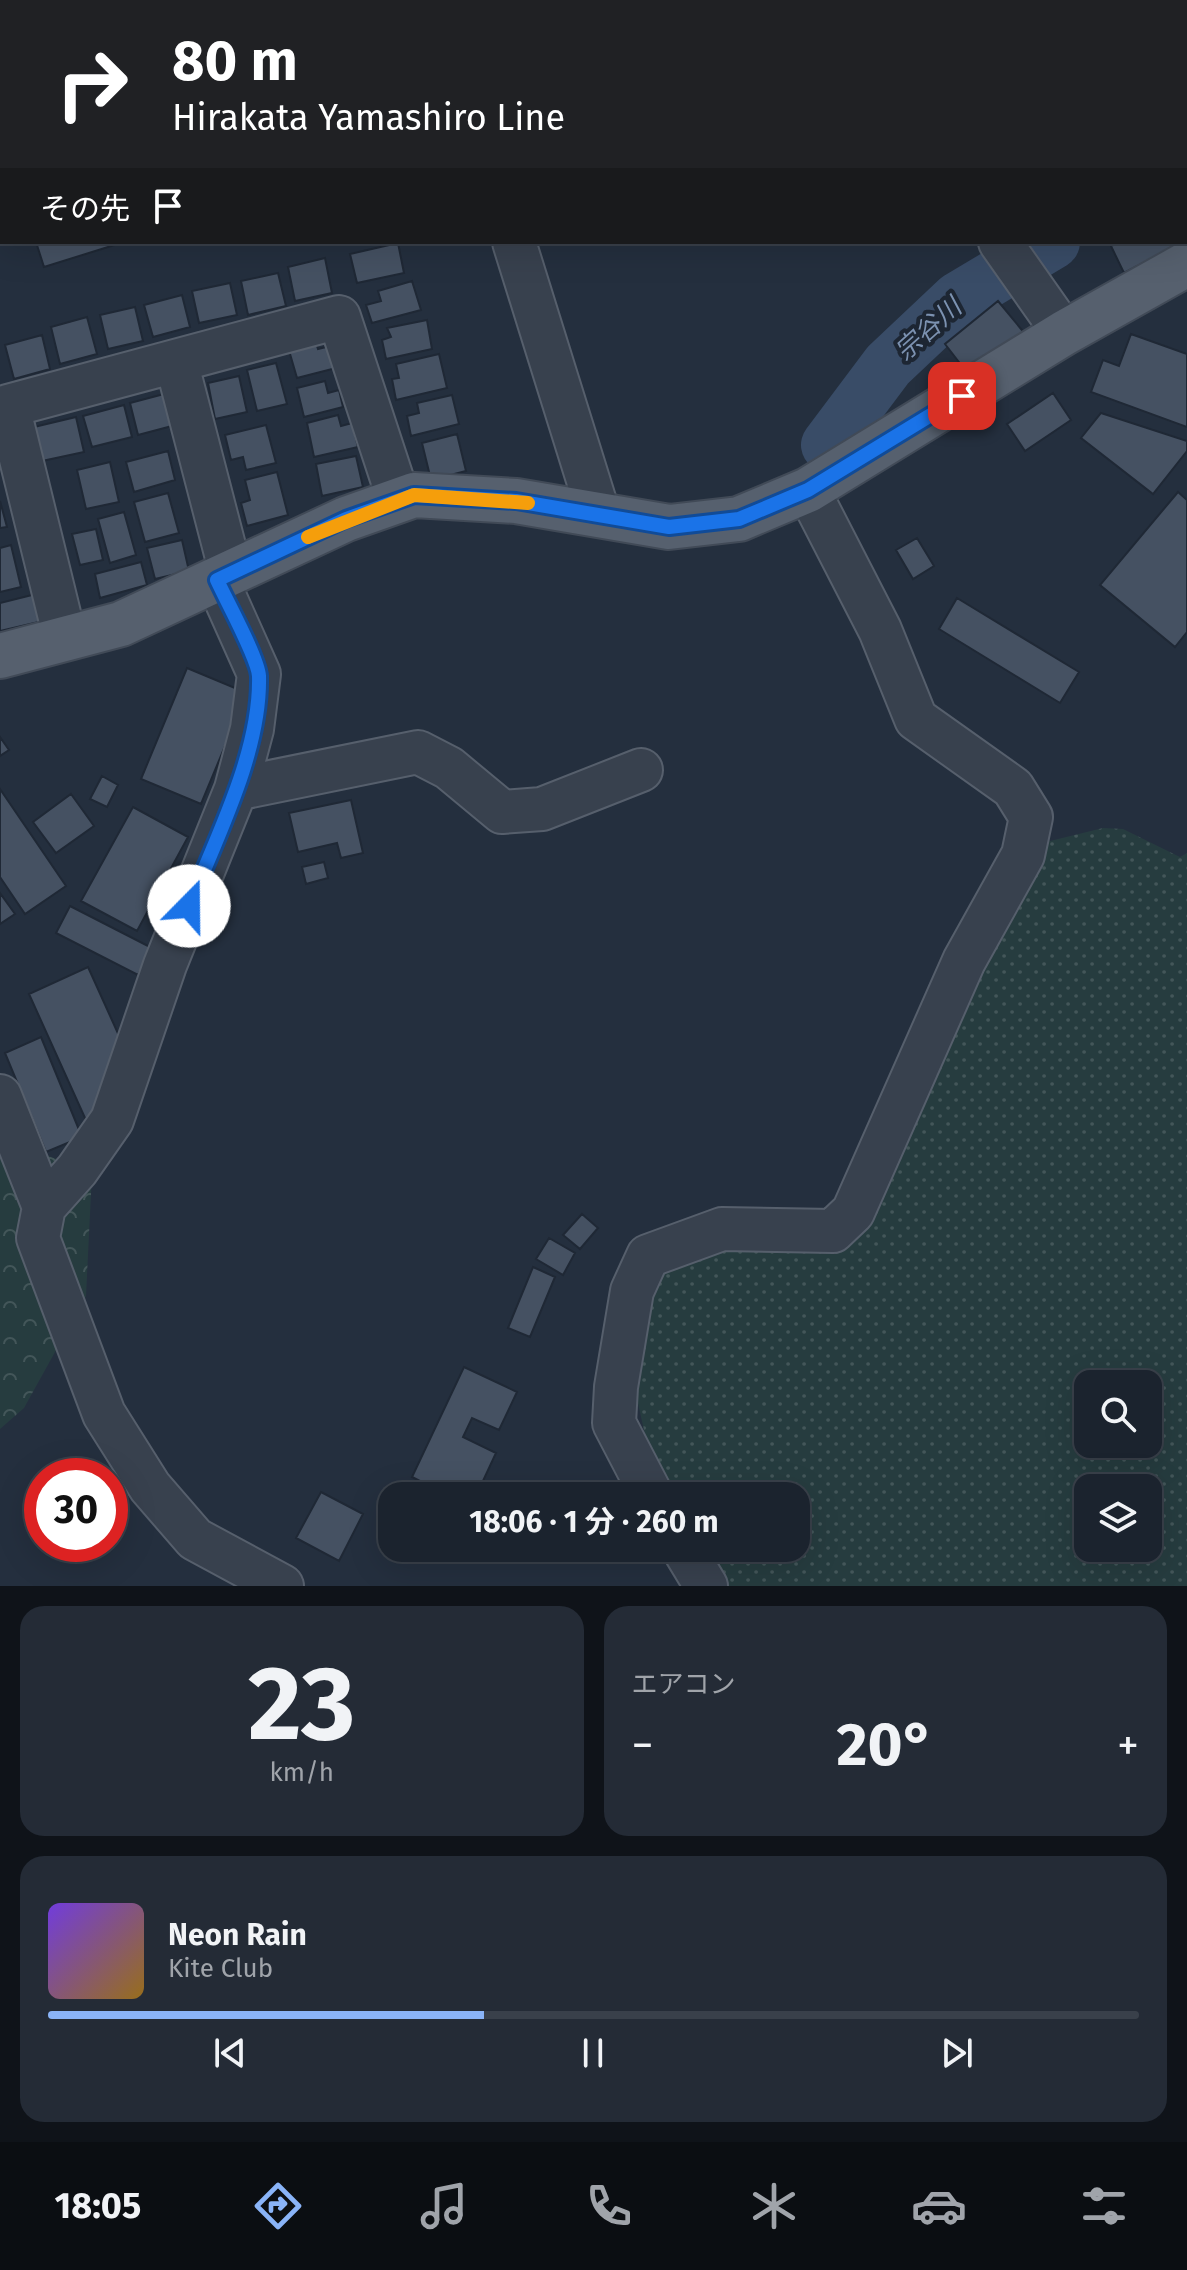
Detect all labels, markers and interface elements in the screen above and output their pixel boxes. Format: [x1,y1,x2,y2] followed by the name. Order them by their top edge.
[172,28,298,95] text: 80 m
[40,32,144,136] icon: right
[172,96,565,140] text: Hirakata Yamashiro Line
[146,184,190,228] icon: arrive
[40,191,130,227] text: その先
[889,290,970,367] water label: 宗谷川
[928,362,996,430] pin
[940,374,984,418] icon: arrive
[147,864,231,948] position arrow
[1074,1370,1162,1562] map controls
[1074,1370,1162,1458] button: search
[24,1458,128,1562] speed limit sign: 30
[1074,1474,1162,1562] button: layers
[469,1504,719,1540] text: 18:06 · 1 分 · 260 m
[248,1642,355,1767] text: 23
[632,1669,736,1700] text: エアコン
[837,1709,934,1781] text: 20°
[632,1719,654,1772] text: −
[1117,1719,1139,1772] text: +
[270,1757,334,1788] text: km/h
[168,1917,307,1953] text: Neon Rain
[168,1953,273,1984] text: Kite Club
[208,2031,252,2075] icon: previous
[571,2031,615,2075] icon: pause
[935,2031,979,2075] icon: next
[250,2178,306,2234] icon: directions
[416,2178,472,2234] icon: music
[581,2178,637,2234] icon: phone
[746,2178,802,2234] icon: climate
[911,2178,967,2234] icon: car
[1076,2178,1132,2234] icon: filters
[55,2184,141,2228] text: 18:05

